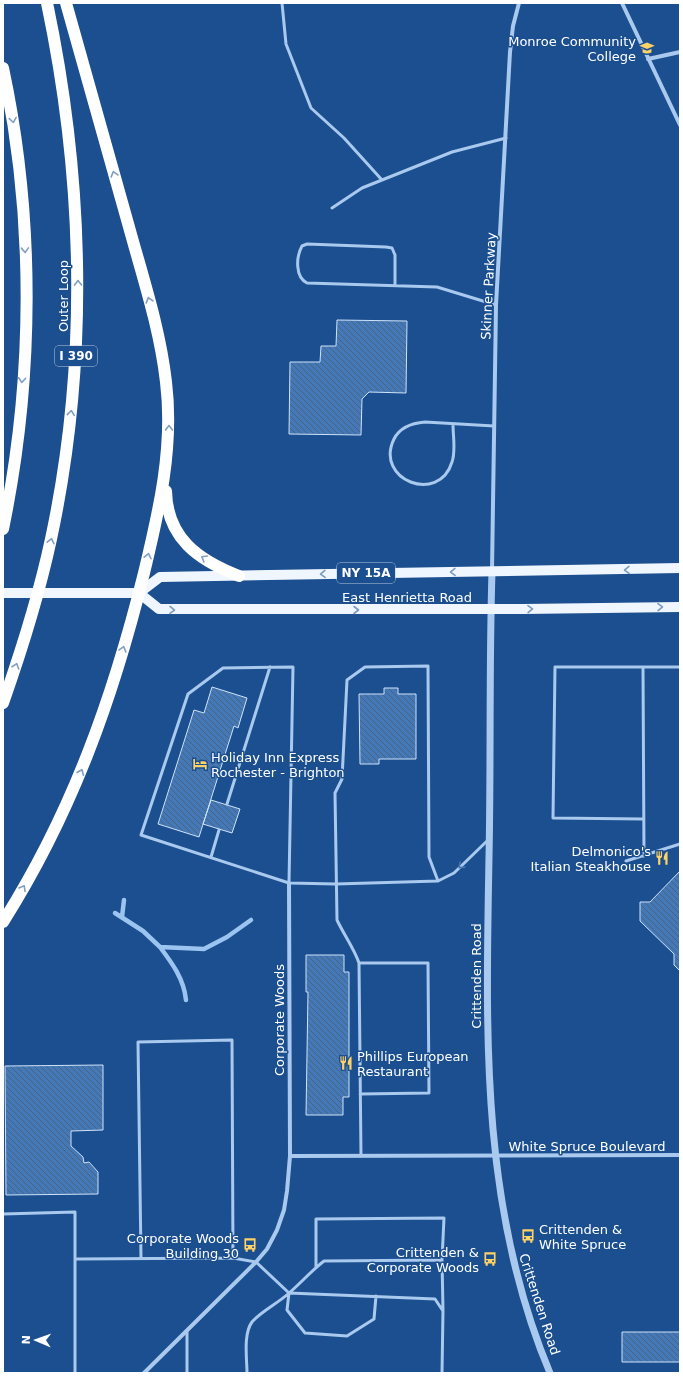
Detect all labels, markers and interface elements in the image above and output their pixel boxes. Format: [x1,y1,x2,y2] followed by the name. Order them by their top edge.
[508,34,636,64] place label: Monroe Community College
[639,40,655,56] school or university icon: Monroe Community College
[8,117,16,124] one-way arrow
[110,171,119,178] one-way arrow
[478,232,499,340] street label: Skinner Parkway
[21,247,29,253] one-way arrow
[56,260,71,332] street label: Outer Loop
[74,280,82,286] one-way arrow
[145,296,154,303] one-way arrow
[55,346,97,366] road number: I 390
[18,377,27,383] one-way arrow
[66,410,75,416] one-way arrow
[164,425,173,431] one-way arrow
[46,538,54,544] one-way arrow
[143,552,152,559] one-way arrow
[201,556,208,563] one-way arrow
[337,563,395,583] road number: NY 15A
[624,565,630,574] one-way arrow
[450,568,456,576] one-way arrow
[320,570,326,578] one-way arrow
[342,590,472,605] street label: East Henrietta Road
[657,603,663,611] one-way arrow
[169,605,175,614] one-way arrow
[527,605,533,613] one-way arrow
[353,606,359,614] one-way arrow
[119,646,127,653] one-way arrow
[11,663,19,670] one-way arrow
[211,750,345,780] place label: Holiday Inn Express Rochester - Brighton
[192,756,208,772] hotel icon: Holiday Inn Express Rochester - Brighton
[76,769,84,777] one-way arrow
[530,844,651,874] place label: Delmonico's Italian Steakhouse
[654,850,670,866] restaurant icon: Delmonico's Italian Steakhouse
[458,861,466,869] one-way arrow
[18,885,25,892] one-way arrow
[469,923,484,1029] street label: Crittenden Road
[272,964,287,1076] street label: Corporate Woods
[357,1049,469,1079] place label: Phillips European Restaurant
[338,1055,354,1071] restaurant icon: Phillips European Restaurant
[508,1139,666,1154] street label: White Spruce Boulevard
[539,1222,626,1252] place label: Crittenden & White Spruce
[520,1228,536,1244] bus stop icon: Crittenden & White Spruce
[127,1231,239,1261] place label: Corporate Woods Building 30
[242,1237,258,1253] bus stop icon: Corporate Woods Building 30
[367,1245,479,1275] place label: Crittenden & Corporate Woods
[482,1251,498,1267] bus stop icon: Crittenden & Corporate Woods
[516,1252,563,1357] street label: Crittenden Road
[16,1320,56,1360] north arrow
[20,1335,33,1345] text: N

